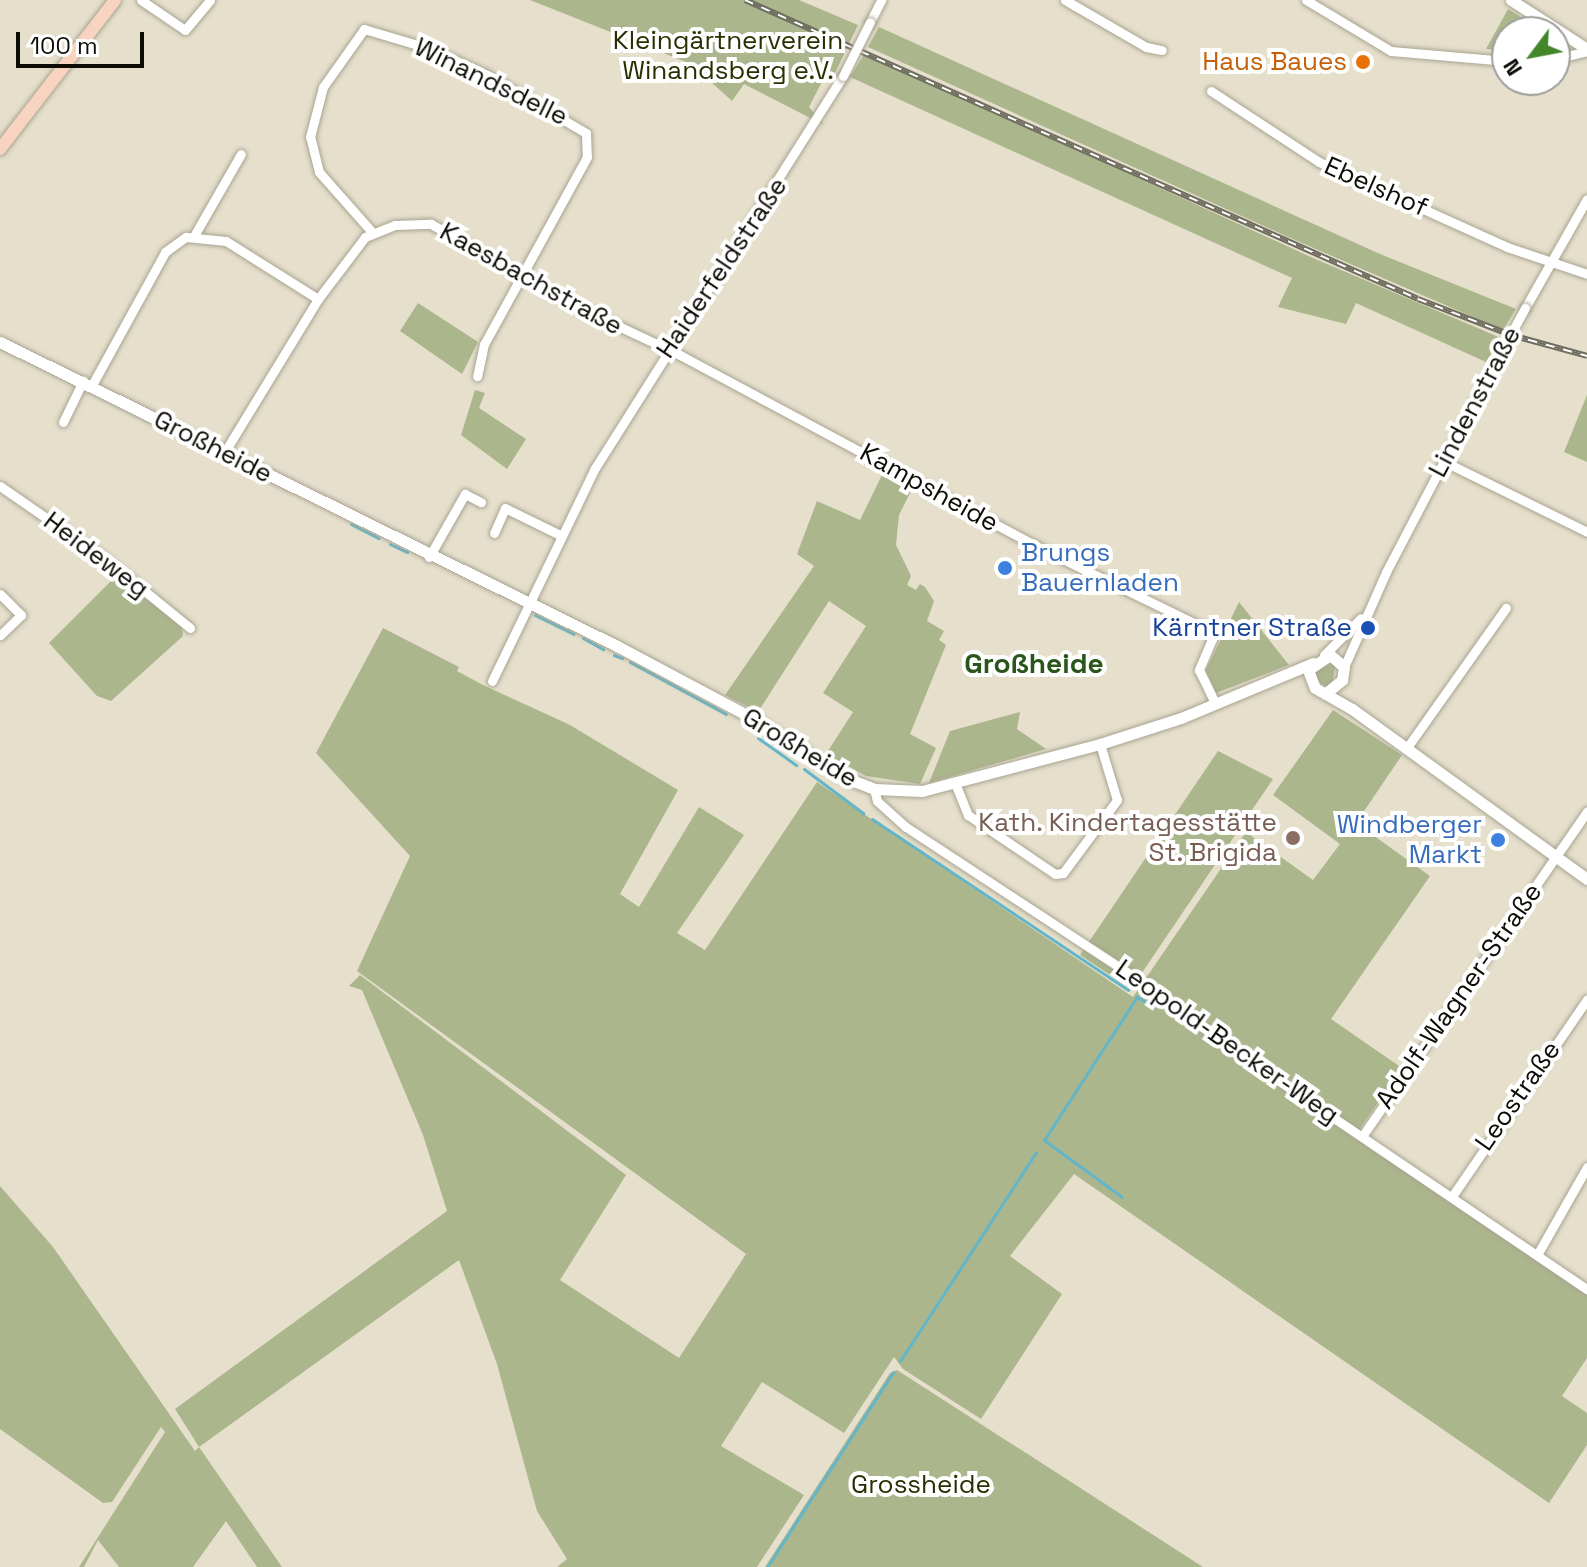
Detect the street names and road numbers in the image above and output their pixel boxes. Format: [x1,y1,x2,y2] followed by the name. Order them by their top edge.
[409,31,573,133] street label: Winandsdelle
[1319,150,1433,224] street label: Ebelshof
[650,172,794,364] street label: Haiderfeldstraße
[434,216,628,342] street label: Kaesbachstraße
[1422,321,1528,483] street label: Lindenstraße
[149,404,277,490] street label: Großheide
[854,437,1004,539] street label: Kampsheide
[37,505,155,605] street label: Heideweg
[737,701,863,795] street label: Großheide
[1369,877,1549,1115] street label: Adolf-Wagner-Straße
[1109,953,1345,1131] street label: Leopold-Becker-Weg
[1469,1035,1567,1157] street label: Leostraße

